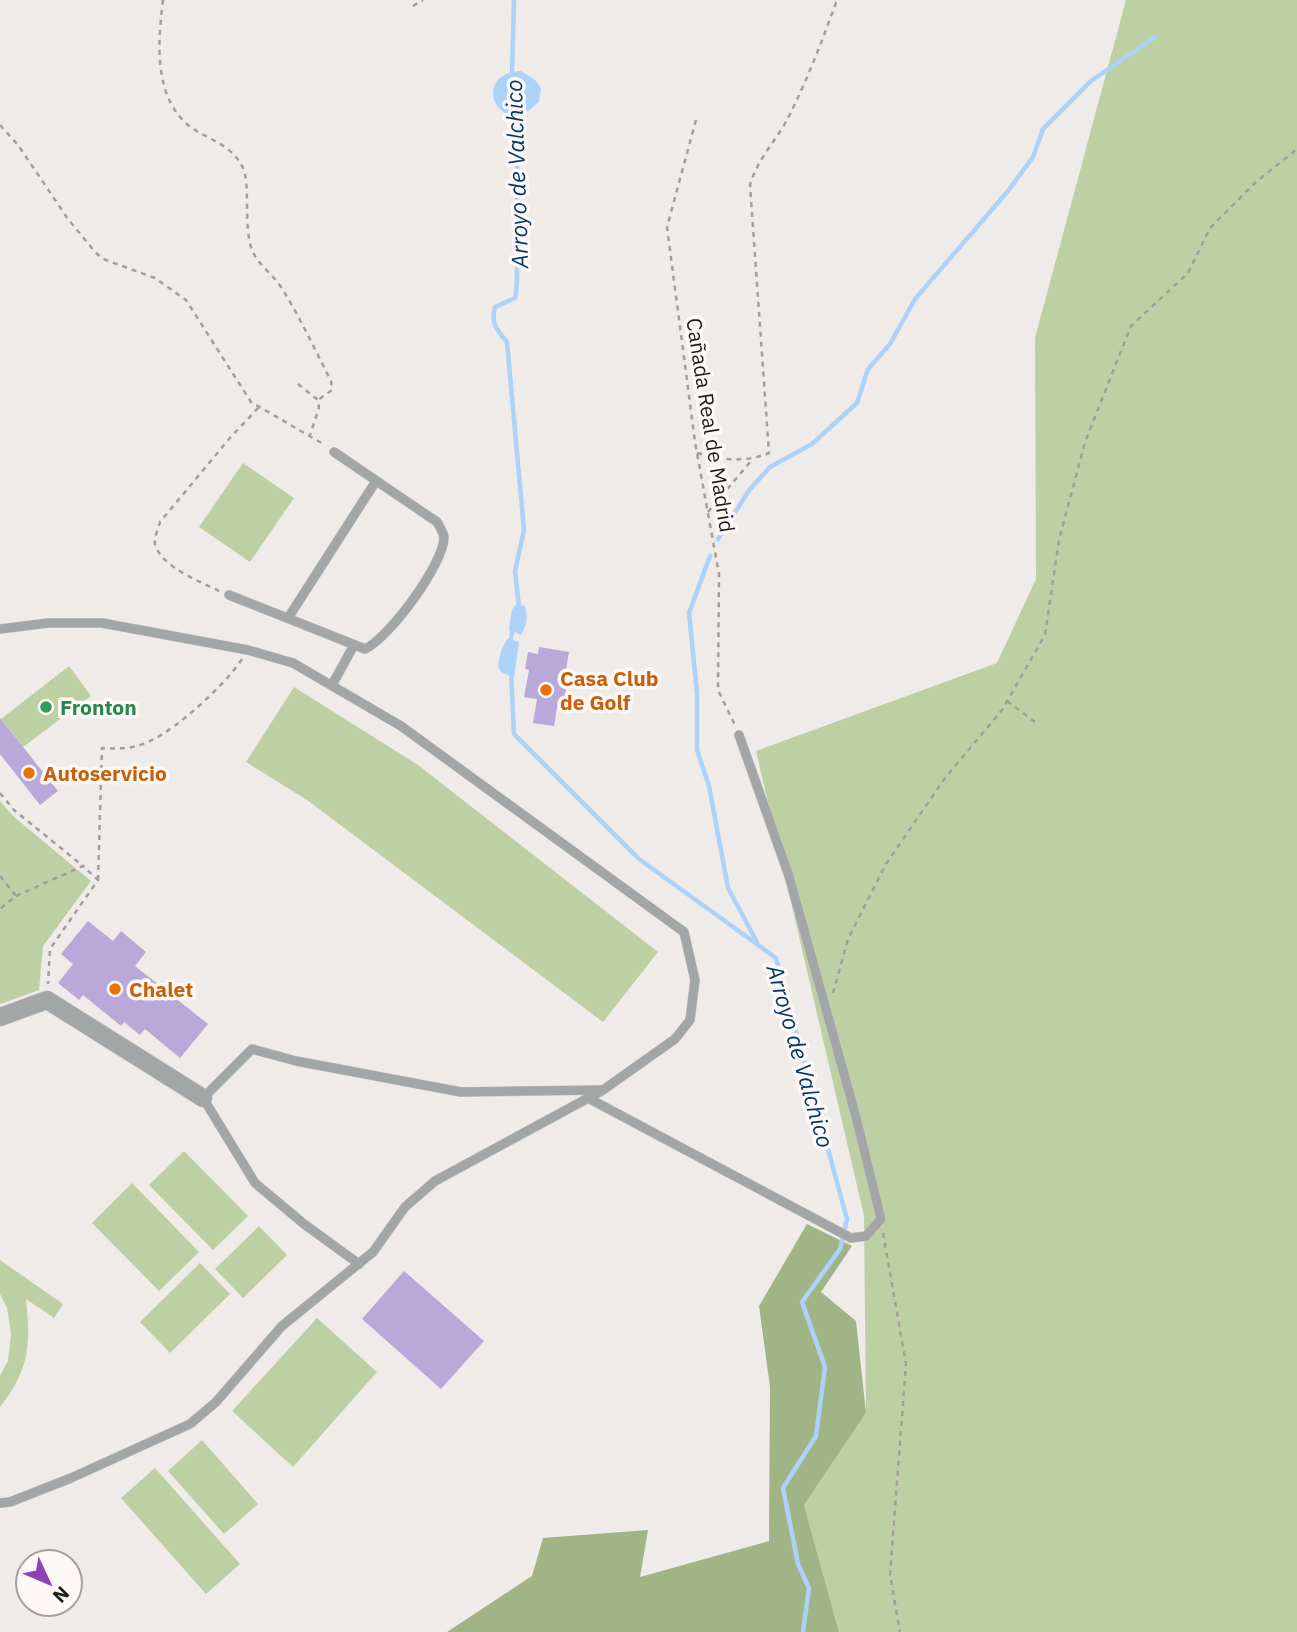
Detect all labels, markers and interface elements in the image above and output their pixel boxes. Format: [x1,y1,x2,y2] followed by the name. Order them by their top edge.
[498,79,534,270] water label: Arroyo de Valchico
[680,316,742,534] street label: Cañada Real de Madrid
[560,664,658,716] place label: Casa Club de Golf
[538,682,554,698] marker: Casa Club de Golf
[60,693,137,721] place label: Fronton
[38,699,54,715] marker: Fronton
[43,759,167,787] place label: Autoservicio
[21,765,37,781] marker: Autoservicio
[760,960,841,1151] water label: Arroyo de Valchico
[129,975,193,1003] place label: Chalet
[107,981,123,997] marker: Chalet
[14,1548,84,1618] north arrow
[48,1582,75,1608] text: N

